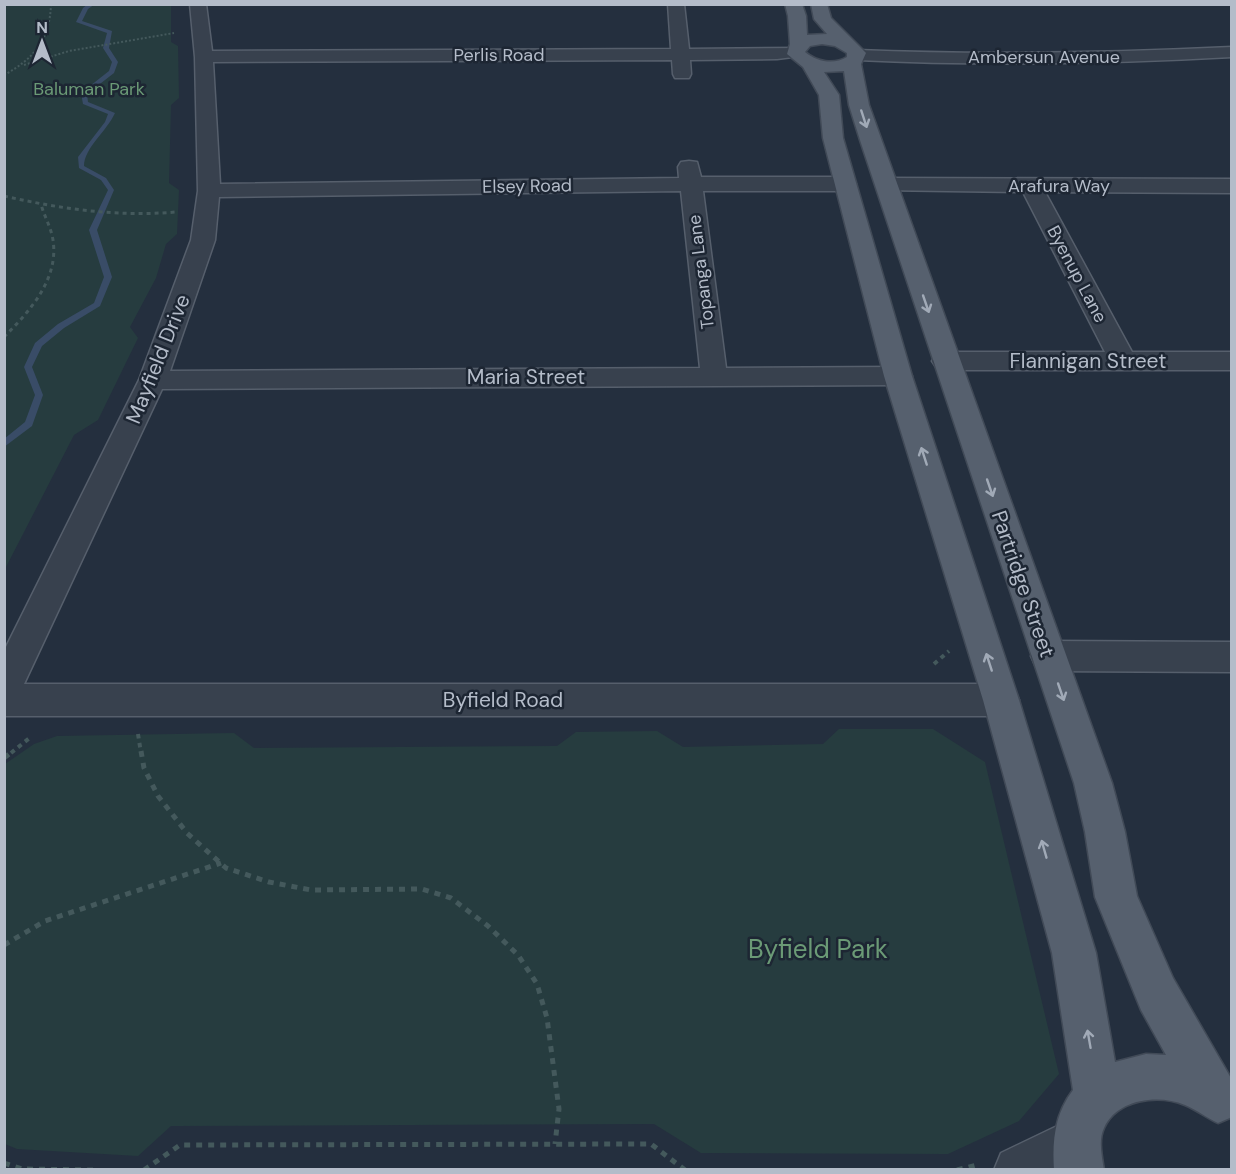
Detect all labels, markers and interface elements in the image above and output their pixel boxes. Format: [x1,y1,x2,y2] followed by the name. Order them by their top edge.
[12,12,72,72] north arrow
[36,17,48,38] text: N
[454,43,544,67] street label: Perlis Road
[968,45,1120,69] street label: Ambersun Avenue
[33,77,145,101] park label: Baluman Park
[859,109,870,128] one-way arrow
[482,173,572,199] street label: Elsey Road
[1008,174,1110,198] street label: Arafura Way
[682,213,720,331] street label: Topanga Lane
[1041,221,1113,327] street label: Byenup Lane
[119,290,197,428] street label: Mayfield Drive
[922,294,933,313] one-way arrow
[1010,347,1166,375] street label: Flannigan Street
[467,363,585,391] street label: Maria Street
[918,447,929,466] one-way arrow
[985,478,996,497] one-way arrow
[985,507,1061,661] street label: Partridge Street
[983,653,994,672] one-way arrow
[1056,682,1067,701] one-way arrow
[443,686,563,714] street label: Byfield Road
[1038,840,1049,859] one-way arrow
[748,932,888,966] park label: Byfield Park
[1083,1029,1094,1049] one-way arrow

